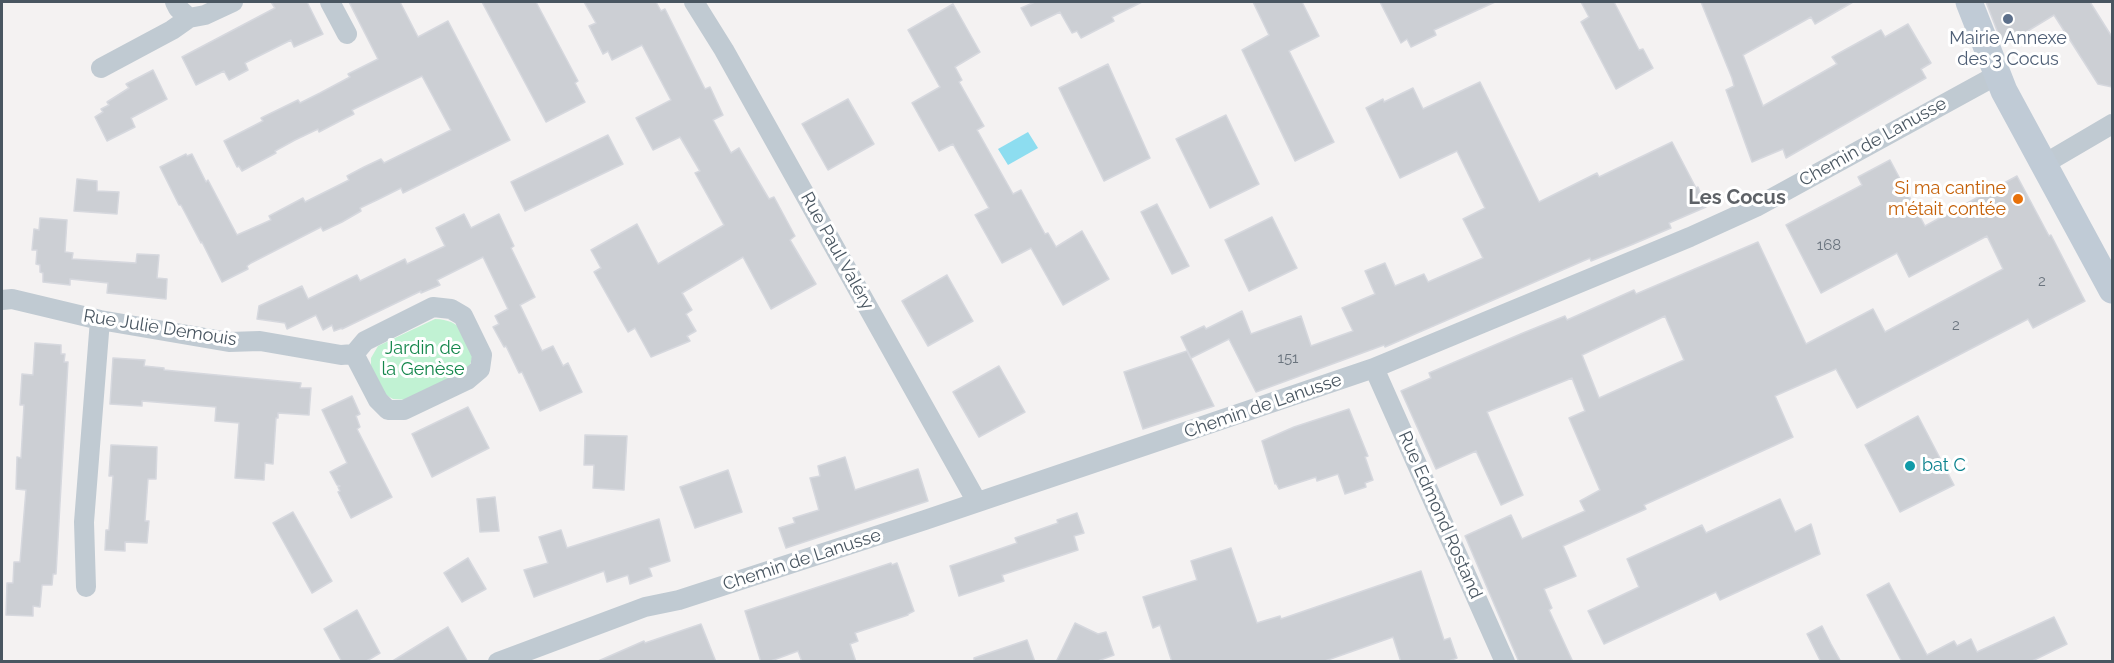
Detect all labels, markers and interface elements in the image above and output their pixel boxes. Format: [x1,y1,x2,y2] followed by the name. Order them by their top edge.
[2001,12,2015,26] marker: Mairie Annexe des 3 Cocus
[1949,28,2067,70] place label: Mairie Annexe des 3 Cocus
[1796,93,1950,191] street label: Chemin de Lanusse
[1888,178,2006,220] place label: Si ma cantine m'était contée
[1688,186,1786,210] district label: Les Cocus
[796,188,878,314] street label: Rue Paul Valéry
[2011,192,2025,206] marker: Si ma cantine m'était contée
[1817,236,1841,254] house number: 168
[2038,272,2046,290] house number: 2
[82,305,238,351] street label: Rue Julie Demouis
[1952,316,1960,334] house number: 2
[381,338,465,380] park label: Jardin de la Genèse
[1277,349,1299,367] house number: 151
[1182,369,1344,443] street label: Chemin de Lanusse
[1393,428,1487,602] street label: Rue Edmond Rostand
[1922,455,1966,477] place label: bat C
[1903,459,1917,473] marker: bat C
[720,524,884,596] street label: Chemin de Lanusse

